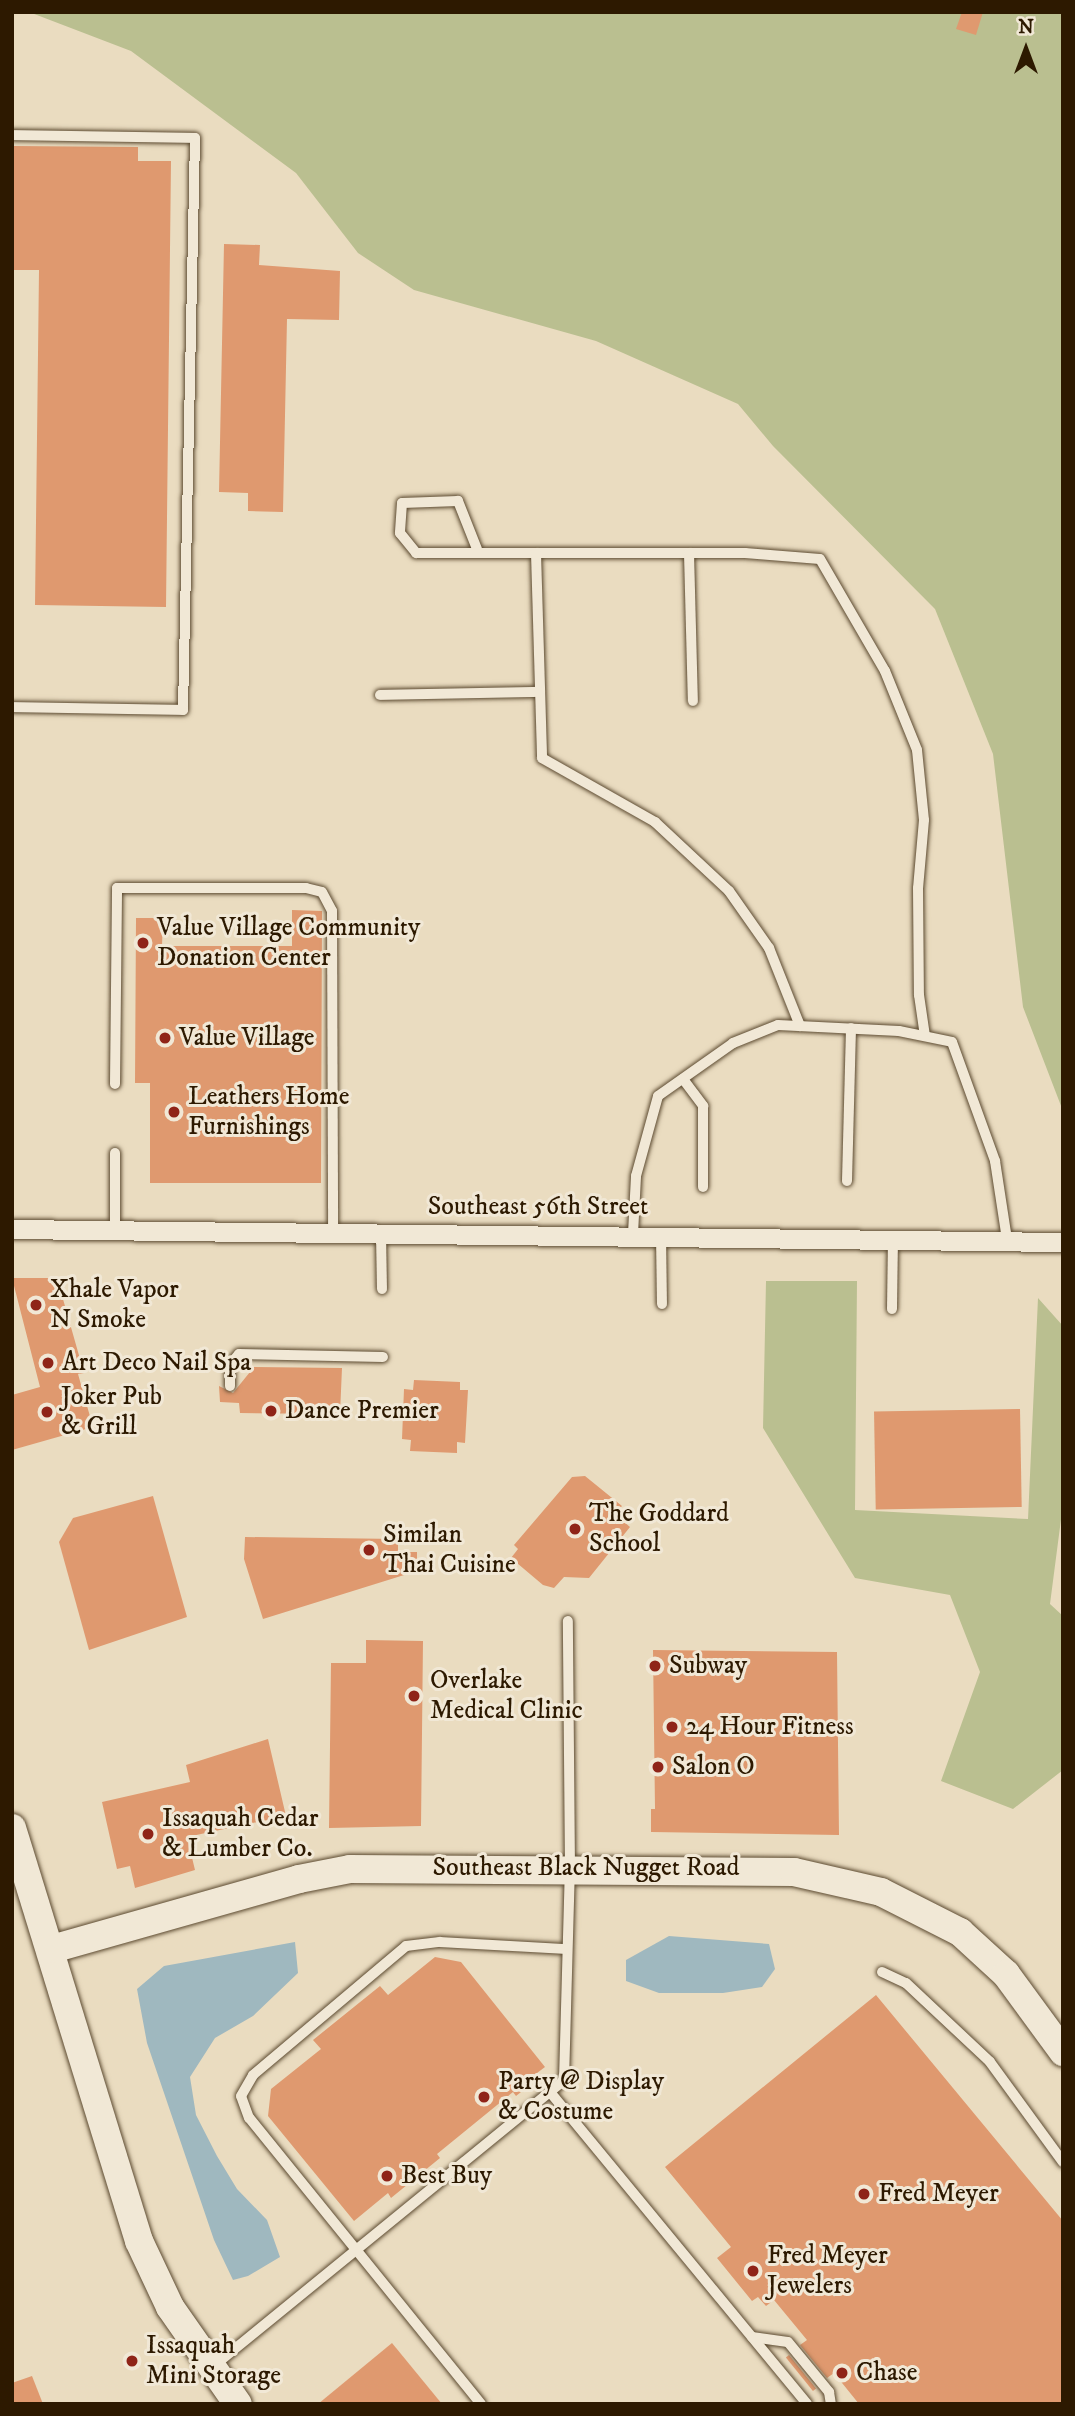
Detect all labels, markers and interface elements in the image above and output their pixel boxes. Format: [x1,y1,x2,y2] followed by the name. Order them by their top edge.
[991,14,1061,84] north arrow
[1018,16,1034,39] text: N
[157,912,420,974] place label: Value Village Community Donation Center
[135,935,151,951] marker: Value Village Community Donation Center
[179,1022,315,1054] place label: Value Village
[157,1030,173,1046] marker: Value Village
[188,1081,349,1142] place label: Leathers Home Furnishings
[166,1104,182,1120] marker: Leathers Home Furnishings
[428,1191,648,1223] street label: Southeast 56th Street
[50,1274,179,1336] place label: Xhale Vapor N Smoke
[28,1297,44,1313] marker: Xhale Vapor N Smoke
[62,1347,251,1379] place label: Art Deco Nail Spa
[40,1355,56,1371] marker: Art Deco Nail Spa
[61,1381,162,1442] place label: Joker Pub & Grill
[285,1395,439,1427] place label: Dance Premier
[263,1403,279,1419] marker: Dance Premier
[39,1404,55,1420] marker: Joker Pub & Grill
[589,1498,729,1560] place label: The Goddard School
[383,1519,516,1580] place label: Similan Thai Cuisine
[567,1521,583,1537] marker: The Goddard School
[361,1542,377,1558] marker: Similan Thai Cuisine
[669,1650,747,1682] place label: Subway
[647,1658,663,1674] marker: Subway
[430,1665,583,1726] place label: Overlake Medical Clinic
[404,1686,424,1706] marker: Overlake Medical Clinic
[686,1711,854,1743] place label: 24 Hour Fitness
[664,1719,680,1735] marker: 24 Hour Fitness
[672,1751,755,1783] place label: Salon O
[650,1759,666,1775] marker: Salon O
[162,1803,319,1864] place label: Issaquah Cedar & Lumber Co.
[140,1826,156,1842] marker: Issaquah Cedar & Lumber Co.
[432,1852,740,1884] street label: Southeast Black Nugget Road
[498,2066,664,2128] place label: Party @ Display & Costume
[476,2089,492,2105] marker: Party @ Display & Costume
[401,2160,492,2192] place label: Best Buy
[379,2168,395,2184] marker: Best Buy
[878,2178,999,2210] place label: Fred Meyer
[856,2186,872,2202] marker: Fred Meyer
[767,2240,888,2302] place label: Fred Meyer Jewelers
[745,2263,761,2279] marker: Fred Meyer Jewelers
[146,2330,281,2392] place label: Issaquah Mini Storage
[124,2353,140,2369] marker: Issaquah Mini Storage
[856,2357,917,2389] place label: Chase
[834,2365,850,2381] marker: Chase

